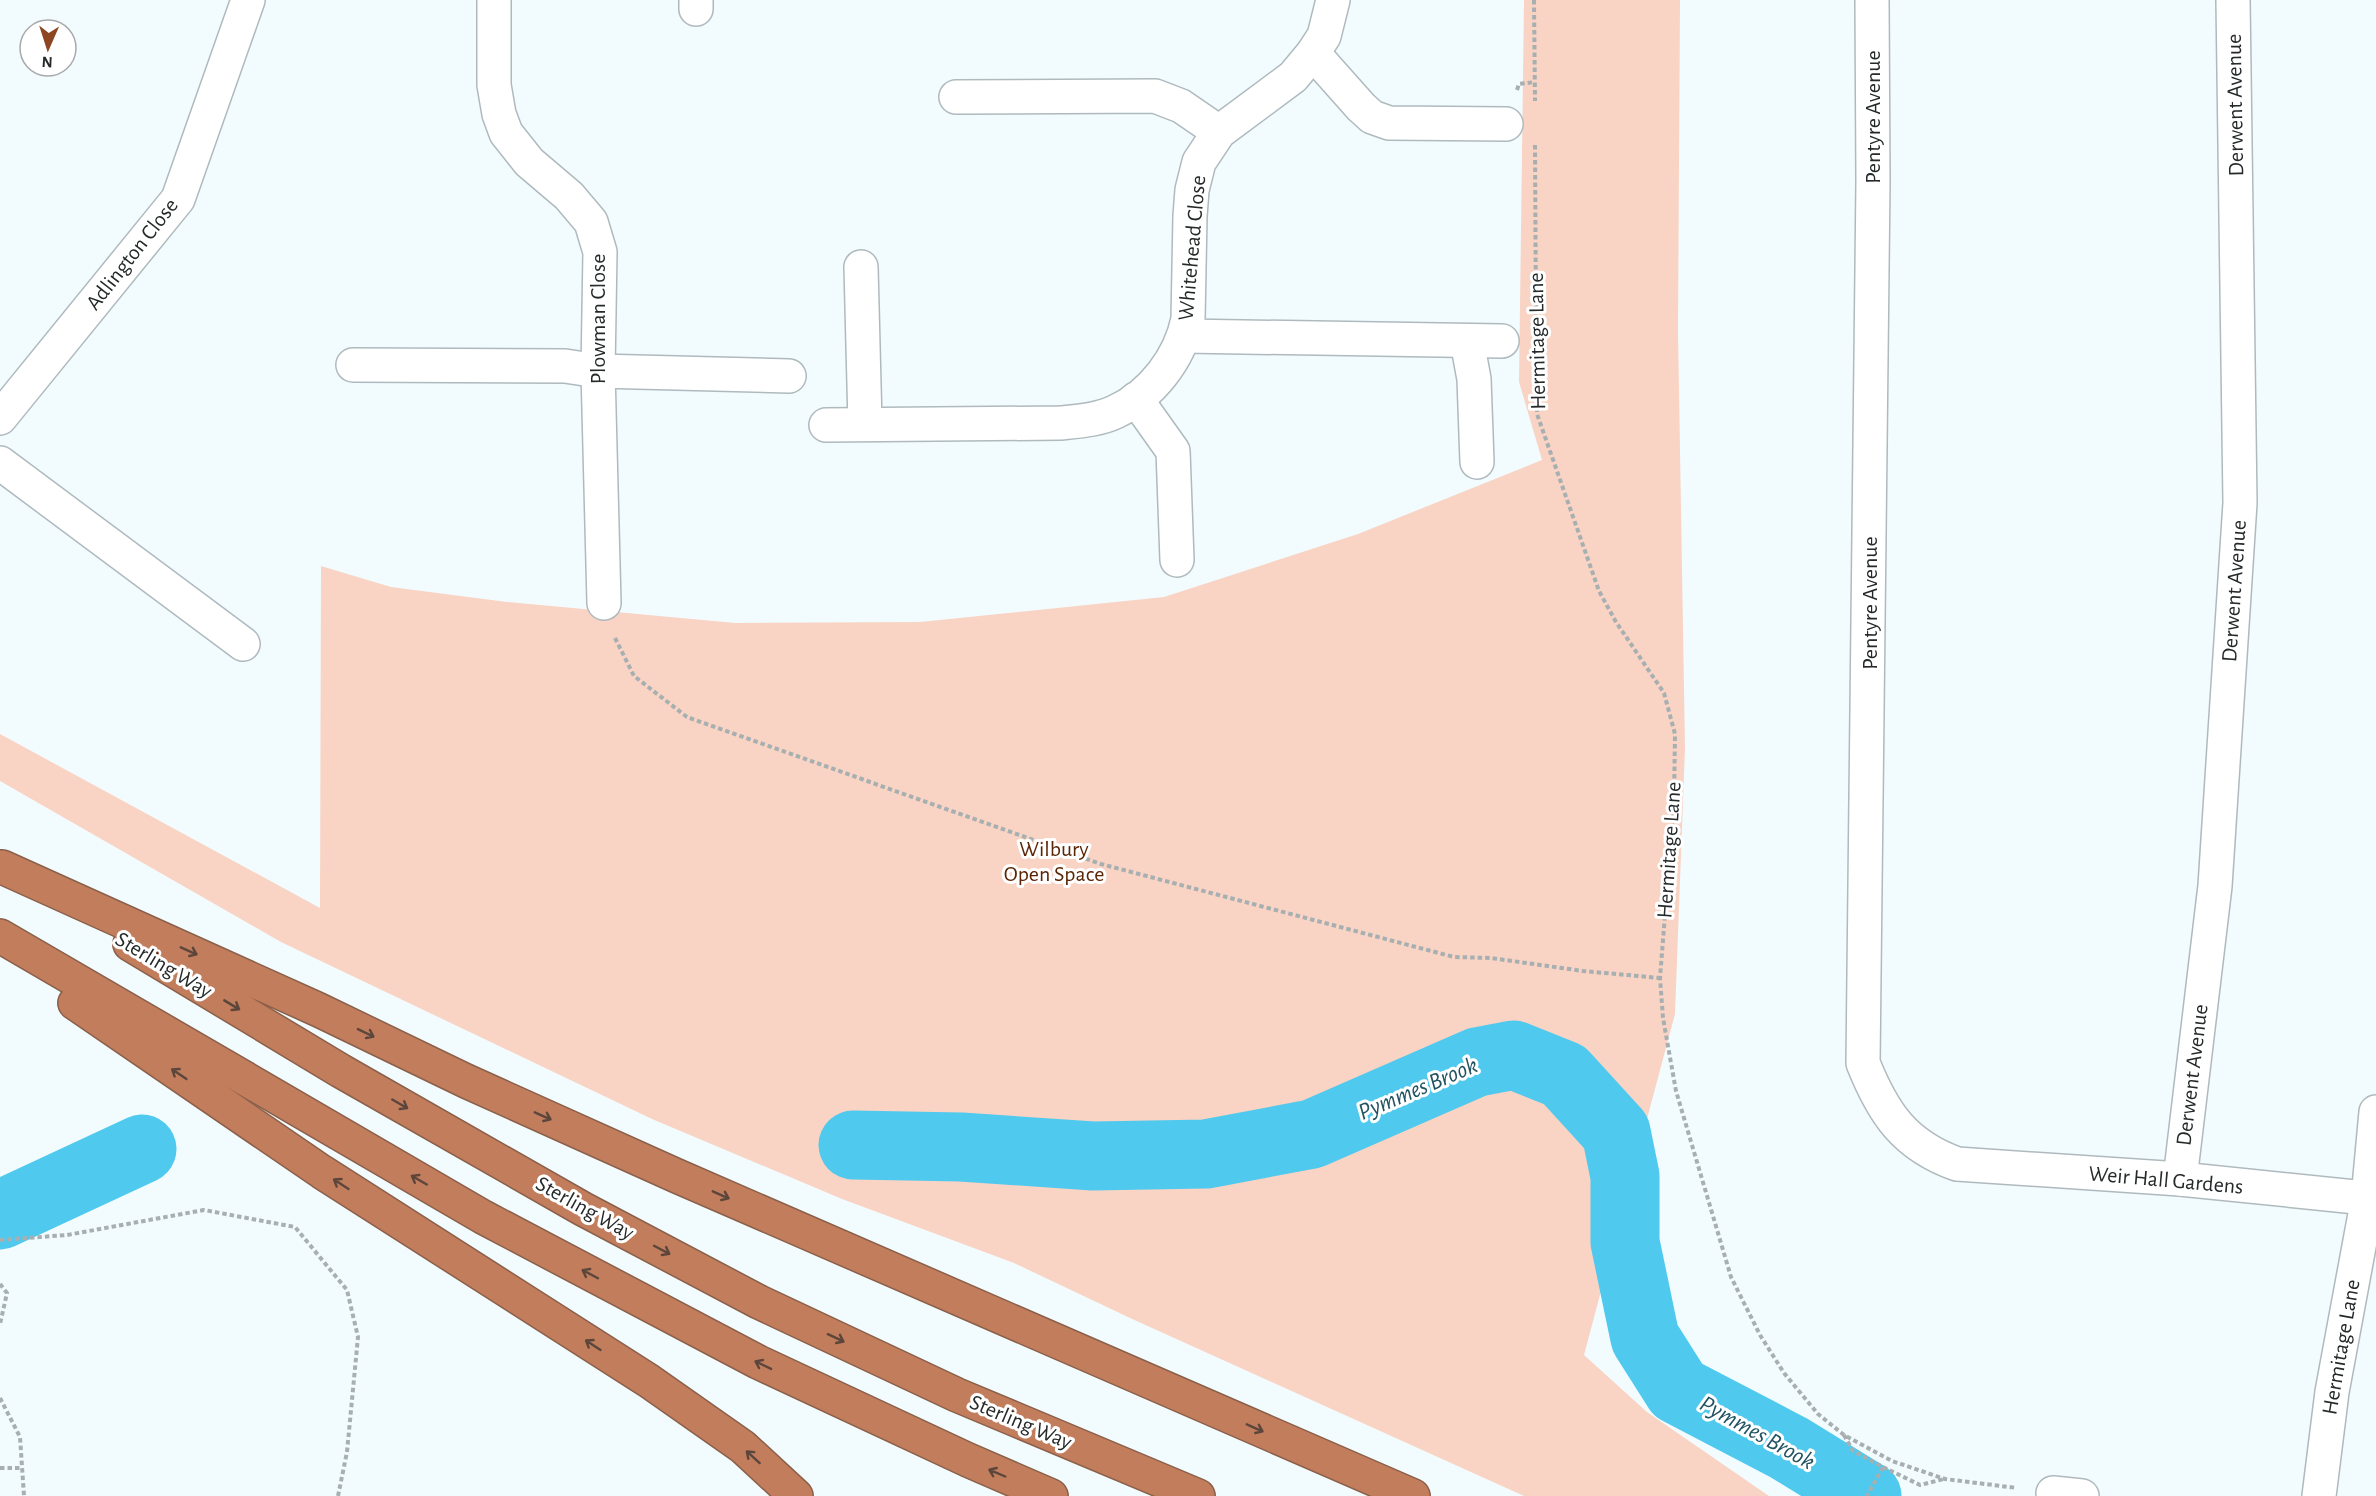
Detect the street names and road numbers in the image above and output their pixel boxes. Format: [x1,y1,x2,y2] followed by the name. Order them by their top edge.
[2223,34,2247,176] street label: Derwent Avenue
[1862,50,1884,184] street label: Pentyre Avenue
[1175,174,1209,322] street label: Whitehead Close
[82,194,182,314] street label: Adlington Close
[587,254,609,384] street label: Plowman Close
[1525,272,1549,410] street label: Hermitage Lane
[2218,519,2250,663] street label: Derwent Avenue
[1859,536,1881,670] street label: Pentyre Avenue
[1653,781,1685,919] street label: Hermitage Lane
[112,928,217,1003] street label: Sterling Way
[2172,1003,2212,1147] street label: Derwent Avenue
[2088,1162,2244,1198] street label: Weir Hall Gardens
[532,1172,638,1244] street label: Sterling Way
[2318,1278,2364,1416] street label: Hermitage Lane
[967,1391,1076,1454] street label: Sterling Way

